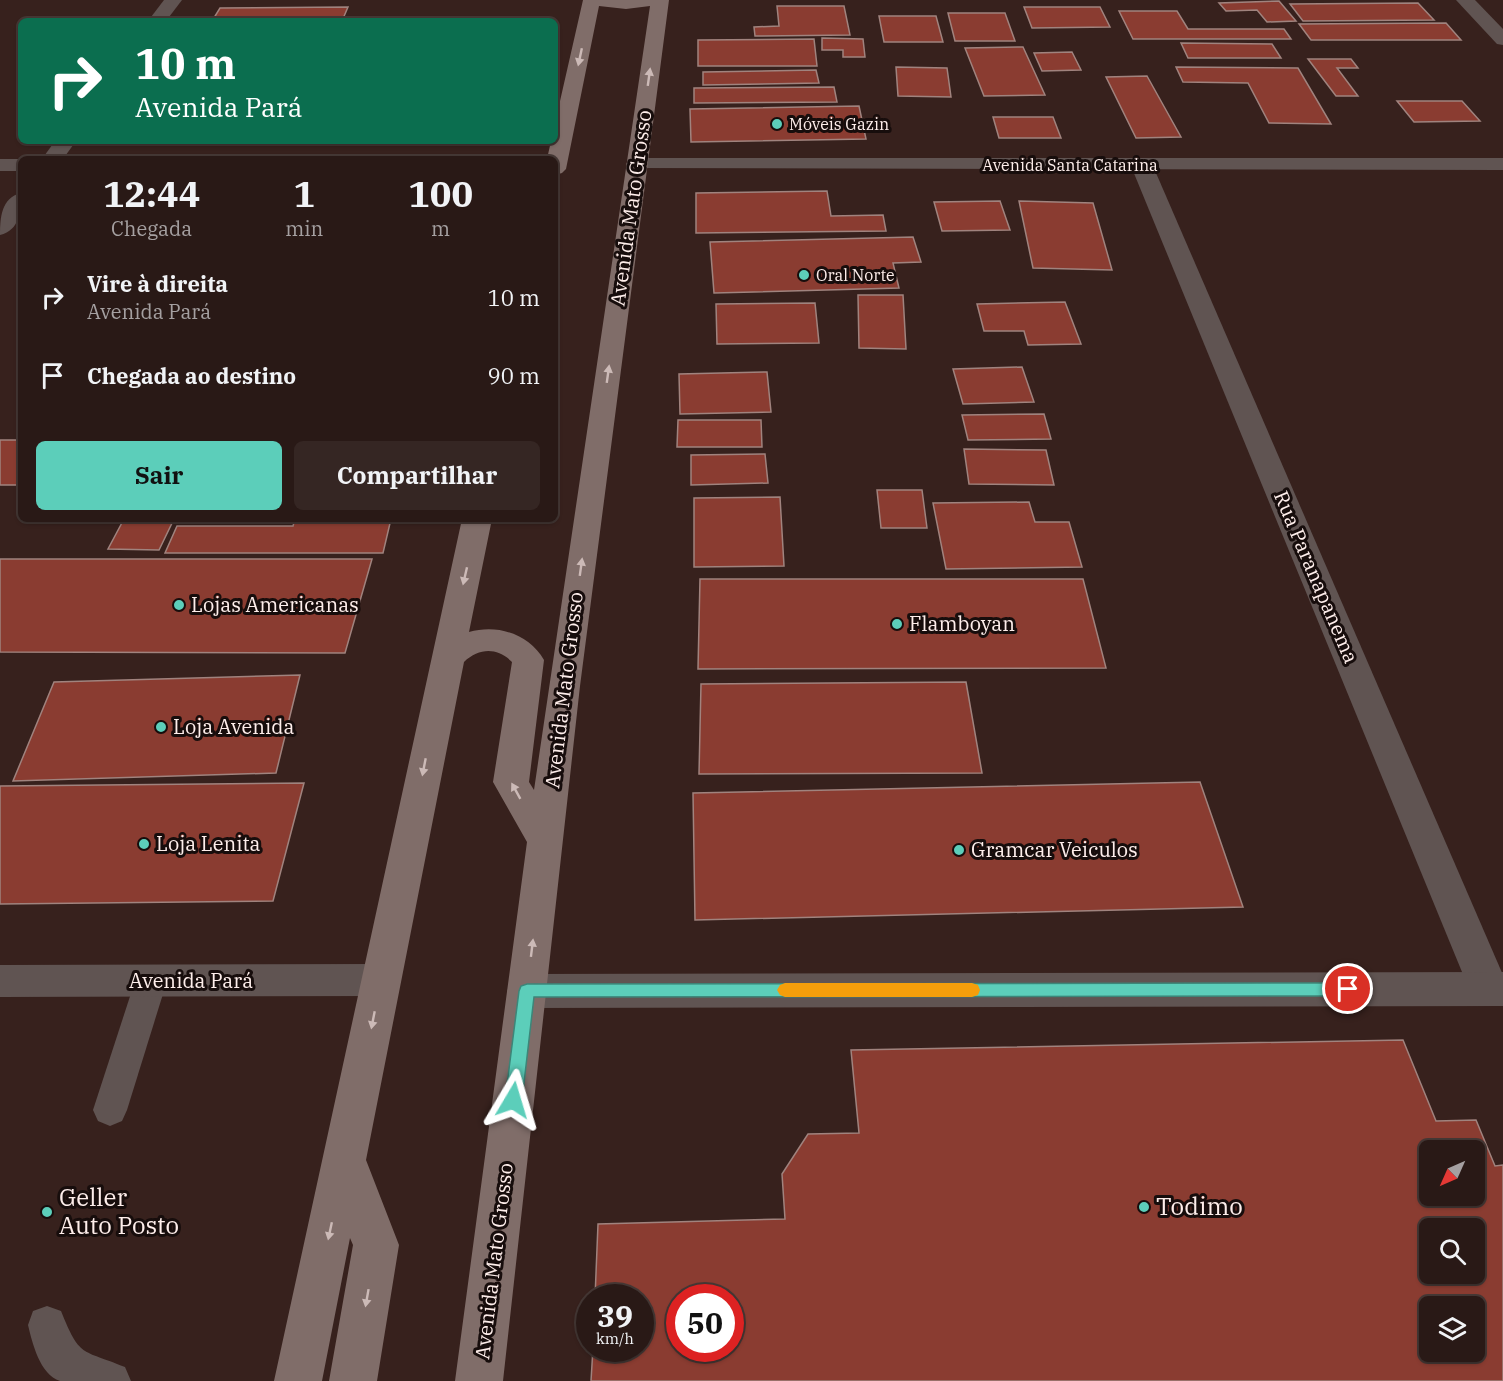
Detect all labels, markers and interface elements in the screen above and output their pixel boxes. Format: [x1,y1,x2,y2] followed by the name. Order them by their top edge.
[135,36,236,91] text: 10 m
[36,42,114,120] icon: right
[575,48,584,67] one-way arrow
[645,67,654,86] one-way arrow
[135,89,303,124] text: Avenida Pará
[603,108,658,308] street label: Avenida Mato Grosso
[789,114,889,134] place label: Móveis Gazin
[770,117,784,131] marker: Móveis Gazin
[982,155,1158,175] street label: Avenida Santa Catarina
[103,170,200,217] text: 12:44
[293,170,315,217] text: 1
[408,170,473,217] text: 100
[111,215,192,242] text: Chegada
[285,215,323,242] text: min
[431,215,450,242] text: m
[816,265,895,285] place label: Oral Norte
[797,268,811,282] marker: Oral Norte
[87,269,228,298] text: Vire à direita
[36,281,69,314] icon: right
[488,283,540,312] text: 10 m
[87,298,211,325] text: Avenida Pará
[36,359,69,392] icon: arrive
[87,361,296,390] text: Chegada ao destino
[488,361,540,390] text: 90 m
[603,364,612,383] one-way arrow
[36,441,282,510] button: Sair
[294,441,540,510] button: Compartilhar
[1268,486,1365,667] street label: Rua Paranapanema
[576,557,585,576] one-way arrow
[459,567,469,585] one-way arrow
[538,590,589,790] street label: Avenida Mato Grosso
[191,591,359,618] place label: Lojas Americanas
[172,598,186,612] marker: Lojas Americanas
[909,610,1015,637] place label: Flamboyan
[890,617,904,631] marker: Flamboyan
[173,713,294,740] place label: Loja Avenida
[154,720,168,734] marker: Loja Avenida
[419,758,428,777] one-way arrow
[511,782,521,799] one-way arrow
[156,830,261,857] place label: Loja Lenita
[971,836,1138,863] place label: Gramcar Veiculos
[137,837,151,851] marker: Loja Lenita
[952,843,966,857] marker: Gramcar Veiculos
[527,938,537,957] one-way arrow
[1322,963,1373,1014] pin
[129,967,253,994] street label: Avenida Pará
[1331,972,1364,1005] icon: arrive
[368,1010,377,1029] one-way arrow
[481,1068,545,1132] position arrow
[1419,1140,1485,1206] north arrow
[1419,1140,1485,1362] map controls
[468,1161,519,1361] street label: Avenida Mato Grosso
[59,1181,179,1241] place label: Geller Auto Posto
[1156,1190,1243,1222] place label: Todimo
[1137,1200,1151,1214] marker: Todimo
[40,1205,54,1219] marker: Geller Auto Posto
[1419,1218,1485,1284] button: search
[325,1222,335,1241] one-way arrow
[666,1284,744,1362] speed limit sign: 50
[362,1289,371,1308] one-way arrow
[597,1296,633,1335] text: 39
[1419,1296,1485,1362] button: layers
[596,1329,634,1348] text: km/h

